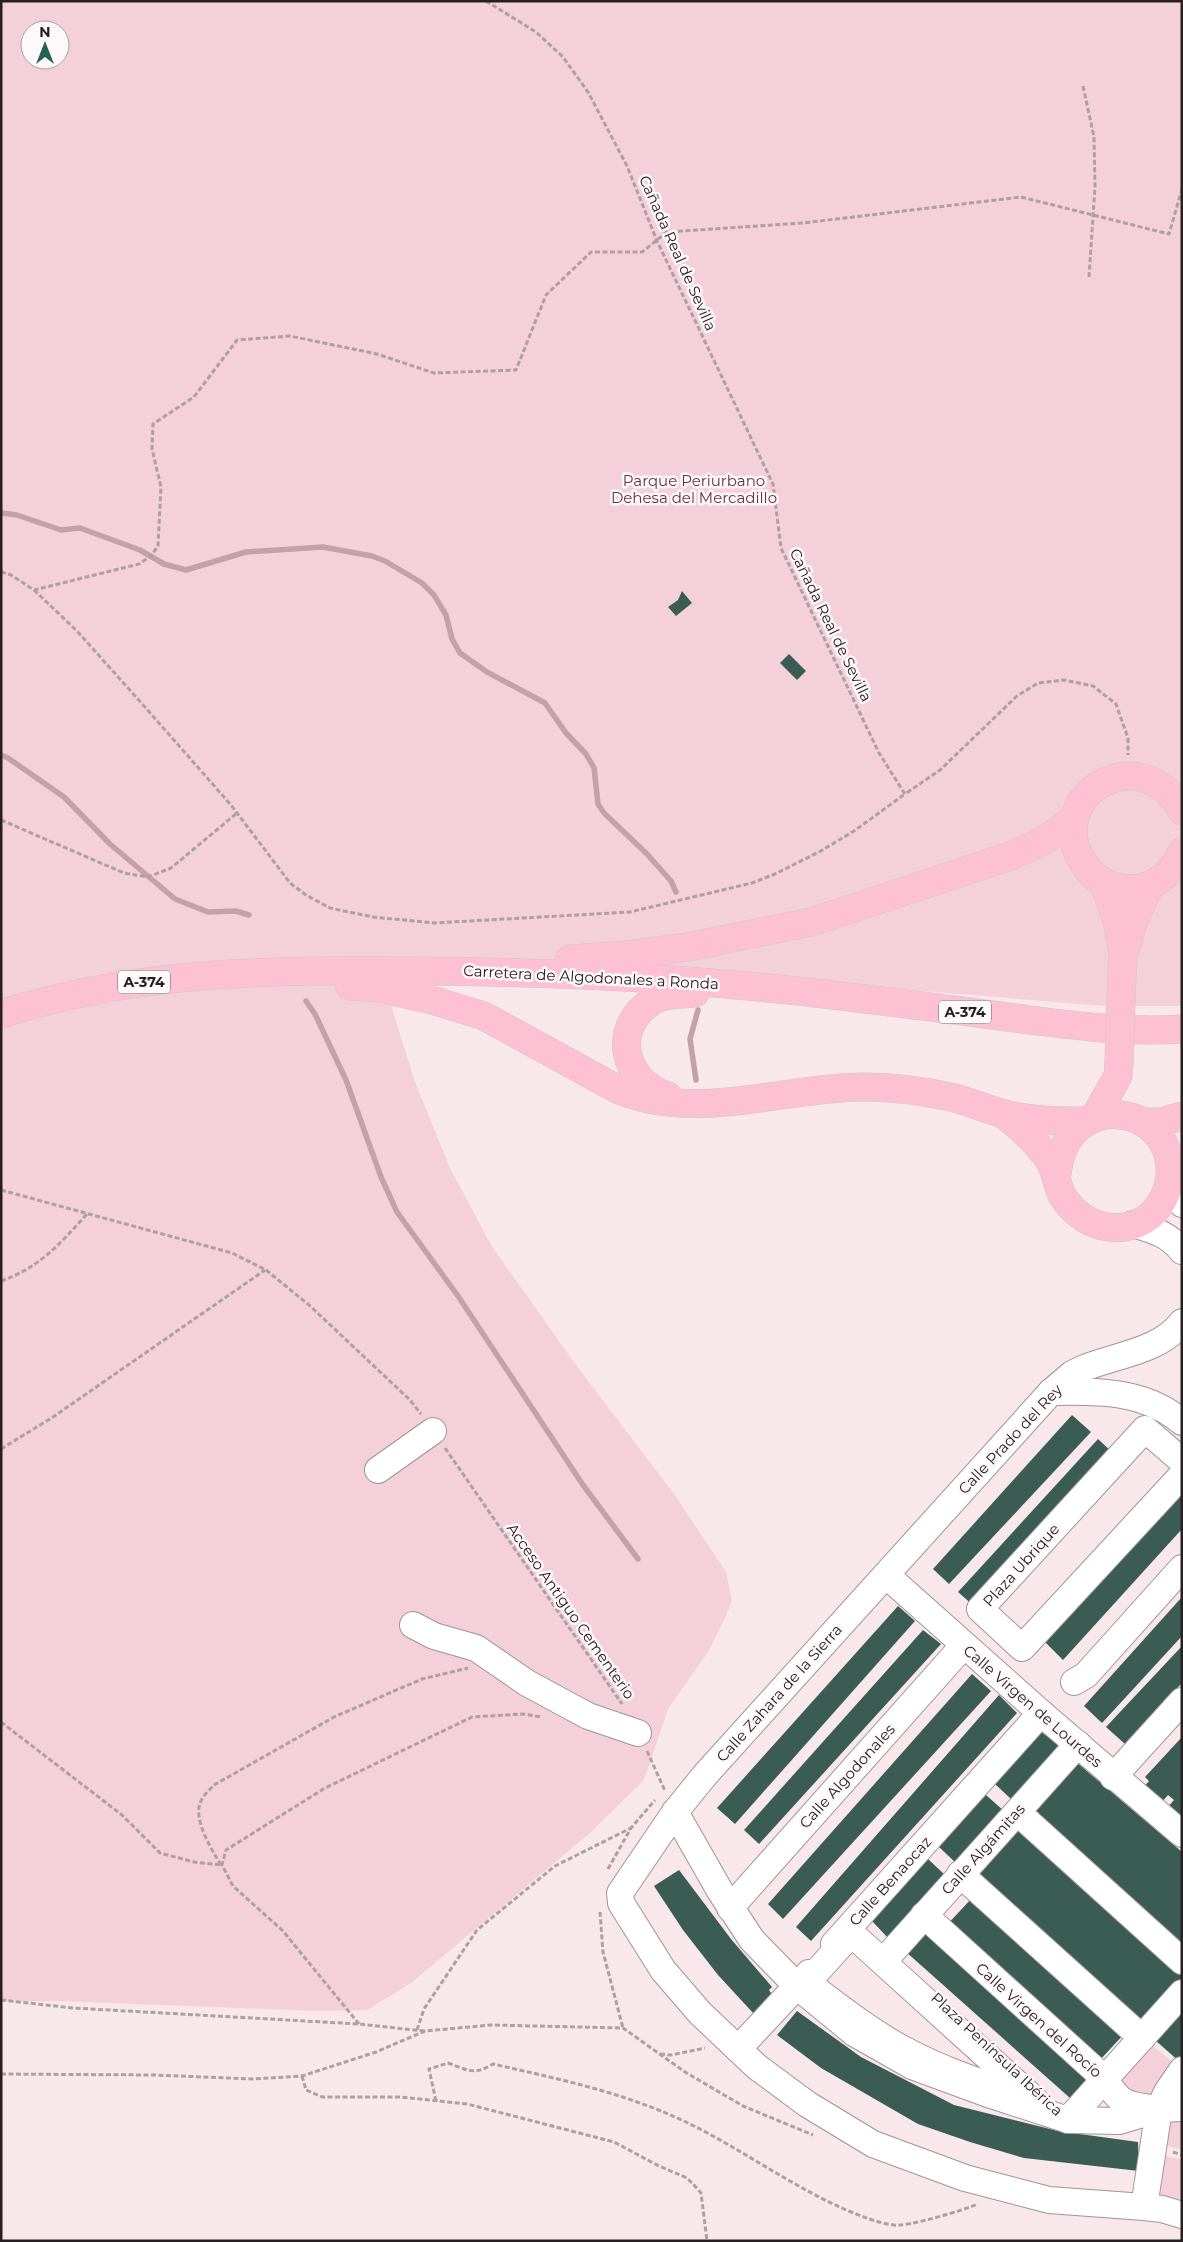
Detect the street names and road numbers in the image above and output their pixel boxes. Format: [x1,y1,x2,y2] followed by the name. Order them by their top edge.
[635,172,721,334] street label: Cañada Real de Sevilla
[786,545,876,705] street label: Cañada Real de Sevilla
[463,961,719,993] street label: Carretera de Algodonales a Ronda
[118,970,170,994] road number: A-374
[939,1000,991,1024] road number: A-374
[954,1379,1067,1498] street label: Calle Prado del Rey
[503,1519,639,1703] street label: Acceso Antiguo Cementerio
[979,1519,1063,1611] street label: Plaza Ubrique
[712,1620,846,1766] street label: Calle Zahara de la Sierra
[960,1641,1106,1771] street label: Calle Virgen de Lourdes
[795,1720,899,1832] street label: Calle Algodonales
[937,1799,1029,1899] street label: Calle Algámitas
[845,1832,935,1930] street label: Calle Benaocaz
[972,1958,1106,2082] street label: Calle Virgen del Rocío
[927,1988,1067,2120] street label: Plaza Península Ibérica

